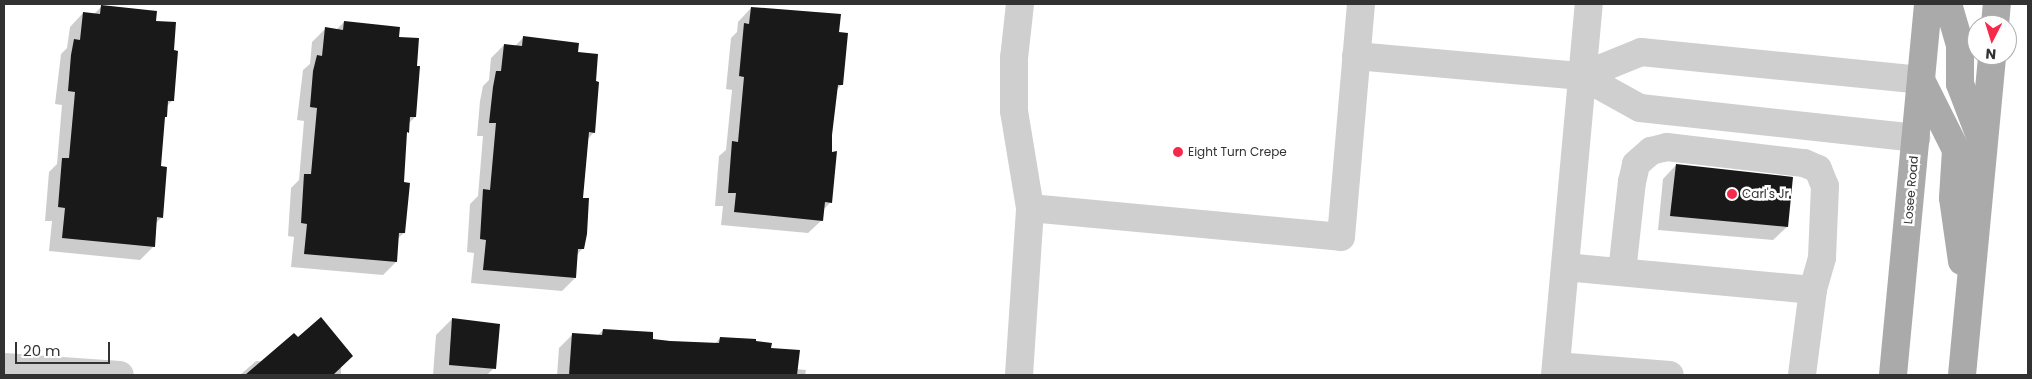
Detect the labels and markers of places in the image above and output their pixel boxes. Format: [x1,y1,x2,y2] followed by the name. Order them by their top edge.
[1188,145,1287,159] place label: Eight Turn Crepe
[1172,146,1184,158] marker: Eight Turn Crepe
[1742,187,1792,201] place label: Carl's Jr.
[1726,188,1738,200] marker: Carl's Jr.

